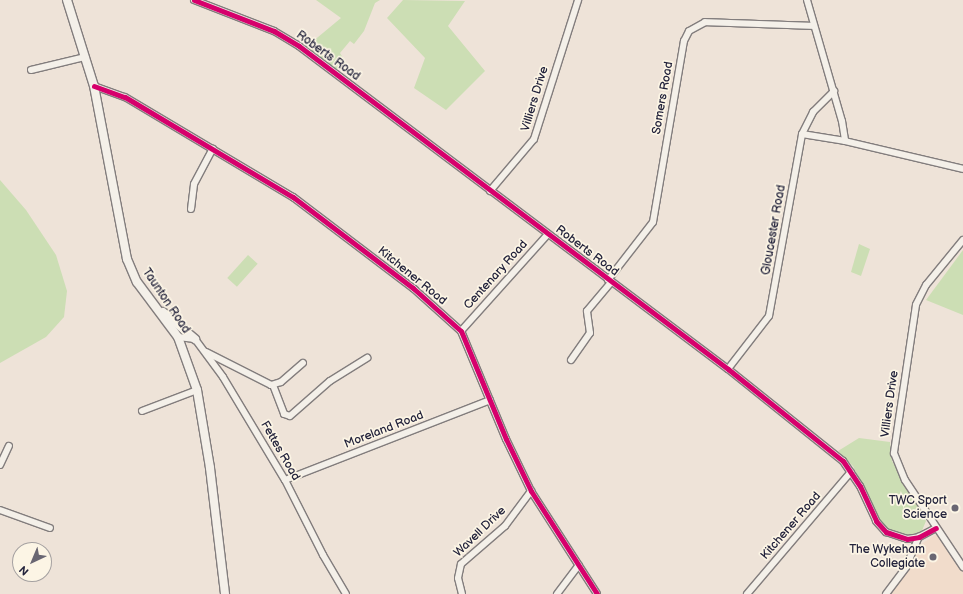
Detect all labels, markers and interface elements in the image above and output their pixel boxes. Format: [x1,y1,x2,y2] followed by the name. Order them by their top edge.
[293,28,363,84] street label: Roberts Road
[650,60,676,136] street label: Somers Road
[518,65,552,133] street label: Villiers Drive
[759,184,789,276] street label: Gloucester Road
[553,223,621,279] street label: Roberts Road
[461,237,531,313] street label: Centenary Road
[375,244,449,308] street label: Kitchener Road
[139,266,193,336] street label: Taunton Road
[878,370,902,438] street label: Villiers Drive
[342,408,426,452] street label: Moreland Road
[257,419,303,483] street label: Fettes Road
[758,489,824,563] street label: Kitchener Road
[888,494,947,522] place label: TWC Sport Science
[950,503,960,513] marker: TWC Sport Science
[451,504,509,560] street label: Wavell Drive
[12,542,52,582] north arrow
[849,543,925,571] place label: The Wykeham Collegiate
[928,552,938,562] marker: The Wykeham Collegiate
[17,563,32,578] text: N

